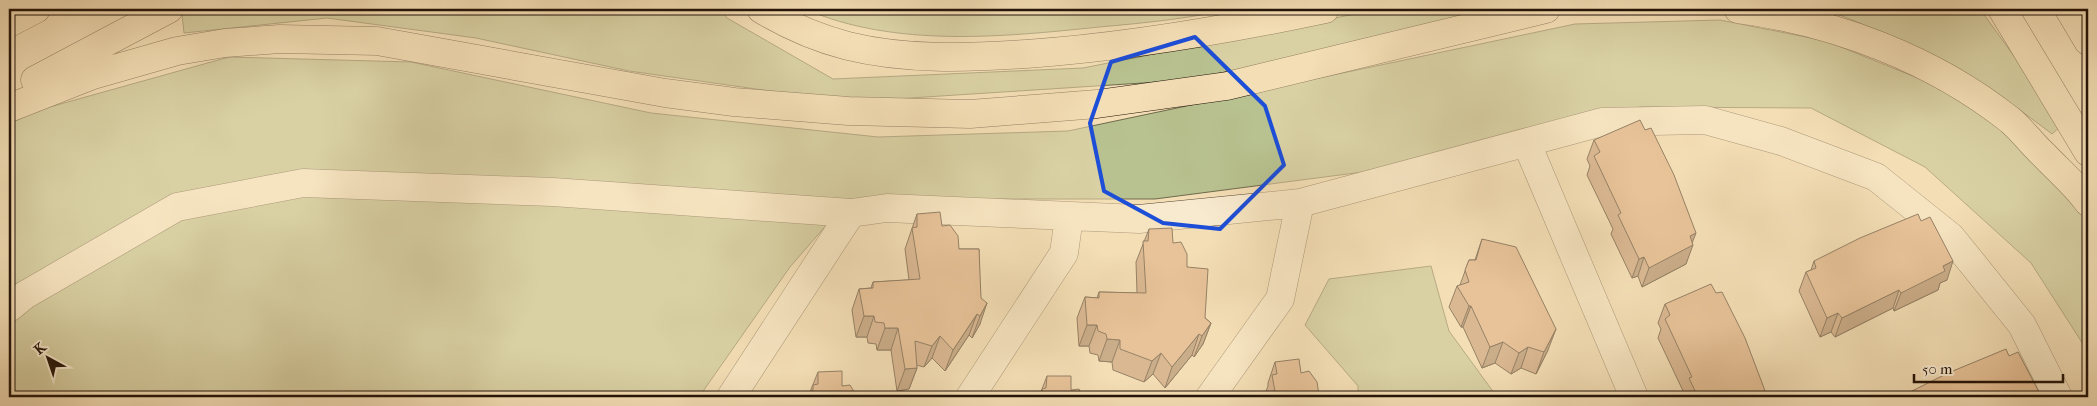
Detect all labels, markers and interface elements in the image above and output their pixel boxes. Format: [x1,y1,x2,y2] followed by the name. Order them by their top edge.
[22,334,72,384] north arrow
[31,338,50,358] text: K
[1914,351,2063,383] scale bar
[1922,360,1953,378] text: 50 m

